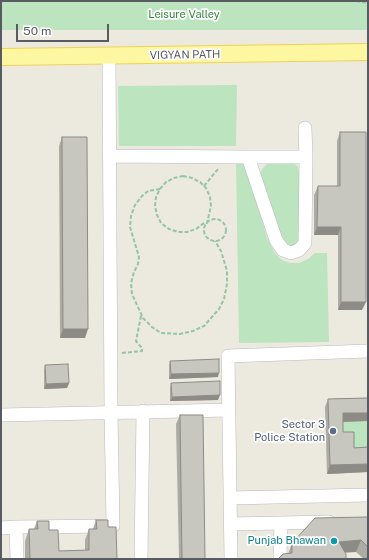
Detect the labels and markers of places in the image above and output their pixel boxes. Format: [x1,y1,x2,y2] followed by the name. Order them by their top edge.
[254,418,325,444] place label: Sector 3 Police Station
[328,426,338,436] marker: Sector 3 Police Station
[248,534,326,548] place label: Punjab Bhawan
[329,536,339,546] marker: Punjab Bhawan

